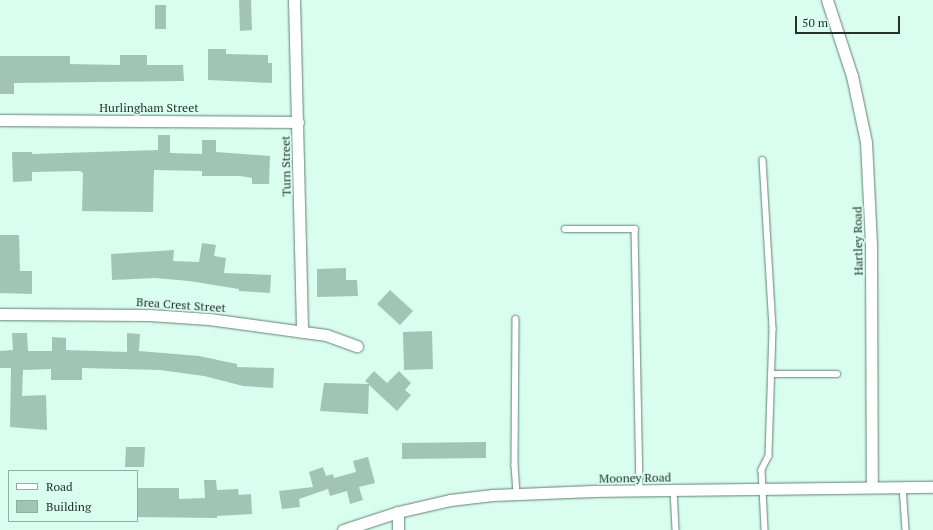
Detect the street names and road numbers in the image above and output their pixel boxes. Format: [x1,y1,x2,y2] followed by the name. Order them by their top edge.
[99,101,199,115] street label: Hurlingham Street
[278,136,294,196] street label: Turn Street
[850,206,866,276] street label: Hartley Road
[136,295,226,315] street label: Brea Crest Street
[599,470,671,486] street label: Mooney Road

